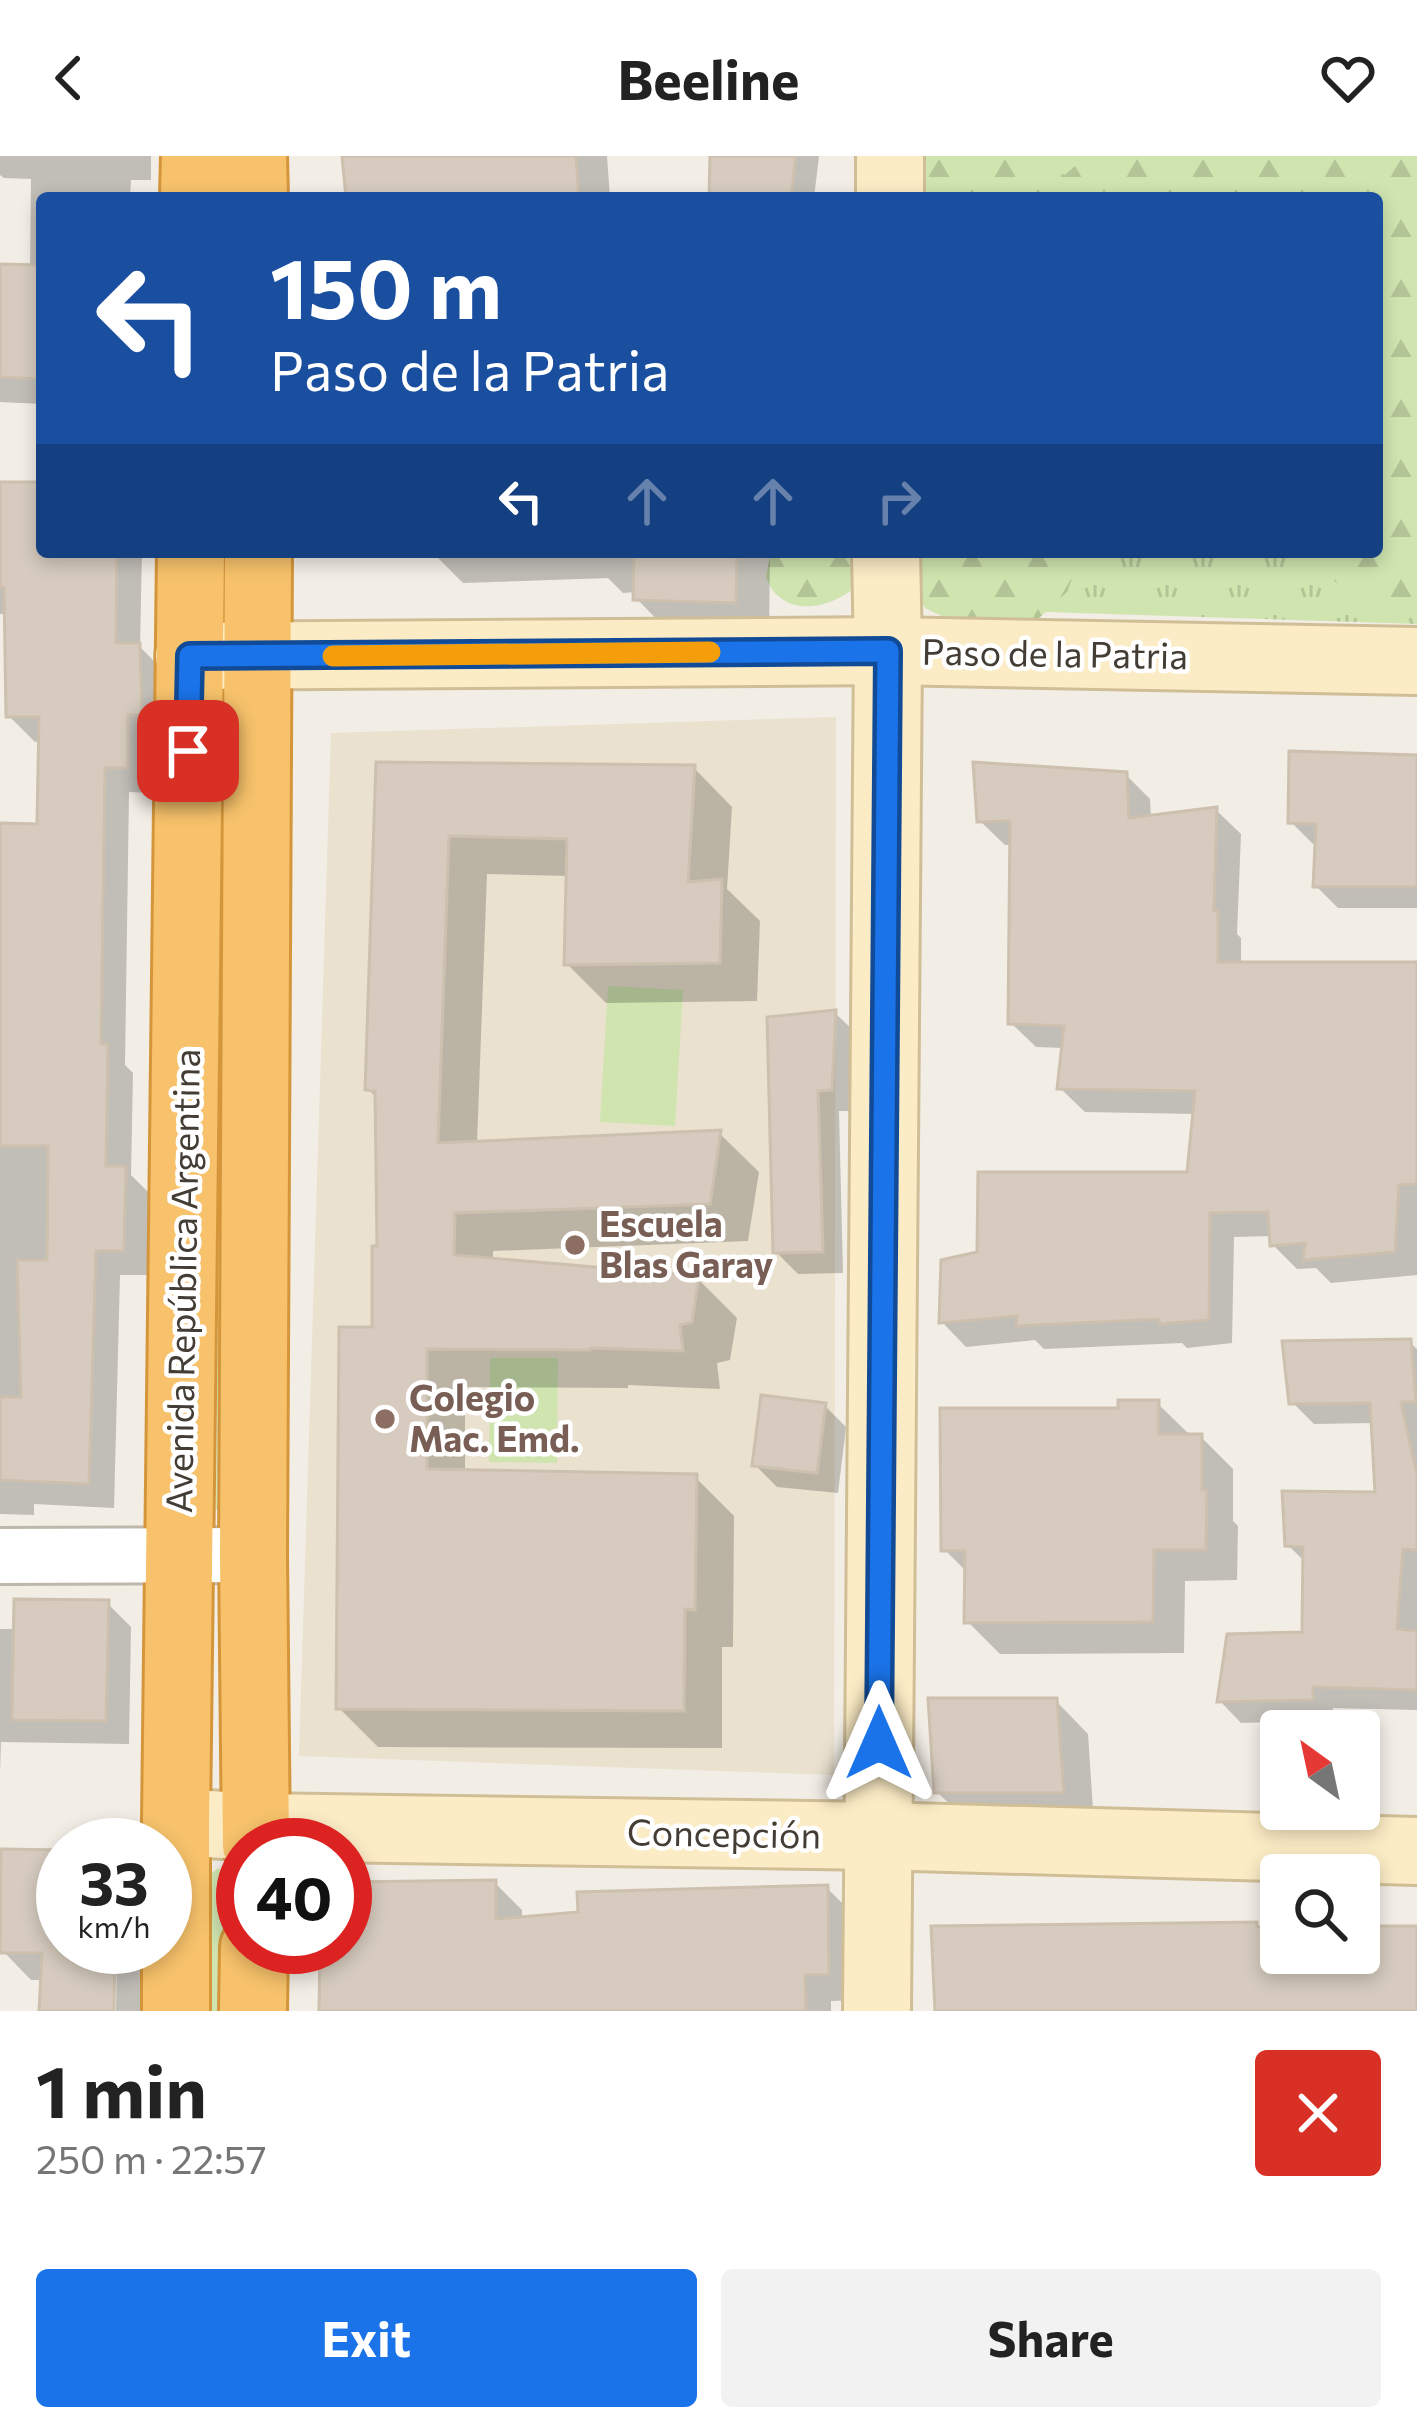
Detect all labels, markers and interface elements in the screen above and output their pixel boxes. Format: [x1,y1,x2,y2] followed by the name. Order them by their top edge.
[36,45,102,111] icon: back
[617,45,800,111] text: Beeline
[1315,45,1381,111] icon: heart
[270,234,502,336] text: 150 m
[72,240,228,396] icon: left
[270,336,670,402] text: Paso de la Patria
[488,468,554,534] icon: left
[614,468,680,534] icon: ahead
[740,468,806,534] icon: ahead
[866,468,932,534] icon: right
[921,628,1189,676] street label: Paso de la Patria
[137,700,239,802] pin
[155,718,221,784] icon: arrive
[155,1048,207,1514] street label: Avenida República Argentina
[599,1200,773,1285] place label: Escuela Blas Garay
[562,1232,588,1258] marker: Escuela Blas Garay
[409,1374,580,1459] place label: Colegio Mac. Emd.
[372,1406,398,1432] marker: Colegio Mac. Emd.
[816,1680,942,1806] position arrow
[1260,1710,1380,1830] north arrow
[1260,1710,1380,1974] map controls
[627,1808,821,1856] street label: Concepción
[216,1818,372,1974] speed limit sign: 40
[79,1844,149,1917] text: 33
[1260,1854,1380,1974] button: search
[78,1907,150,1944] text: km/h
[36,2045,207,2133] text: 1 min
[1255,2050,1381,2176] button: close
[36,2134,267,2182] text: 250 m · 22:57
[36,2269,697,2407] button: Exit
[721,2269,1381,2407] button: Share

